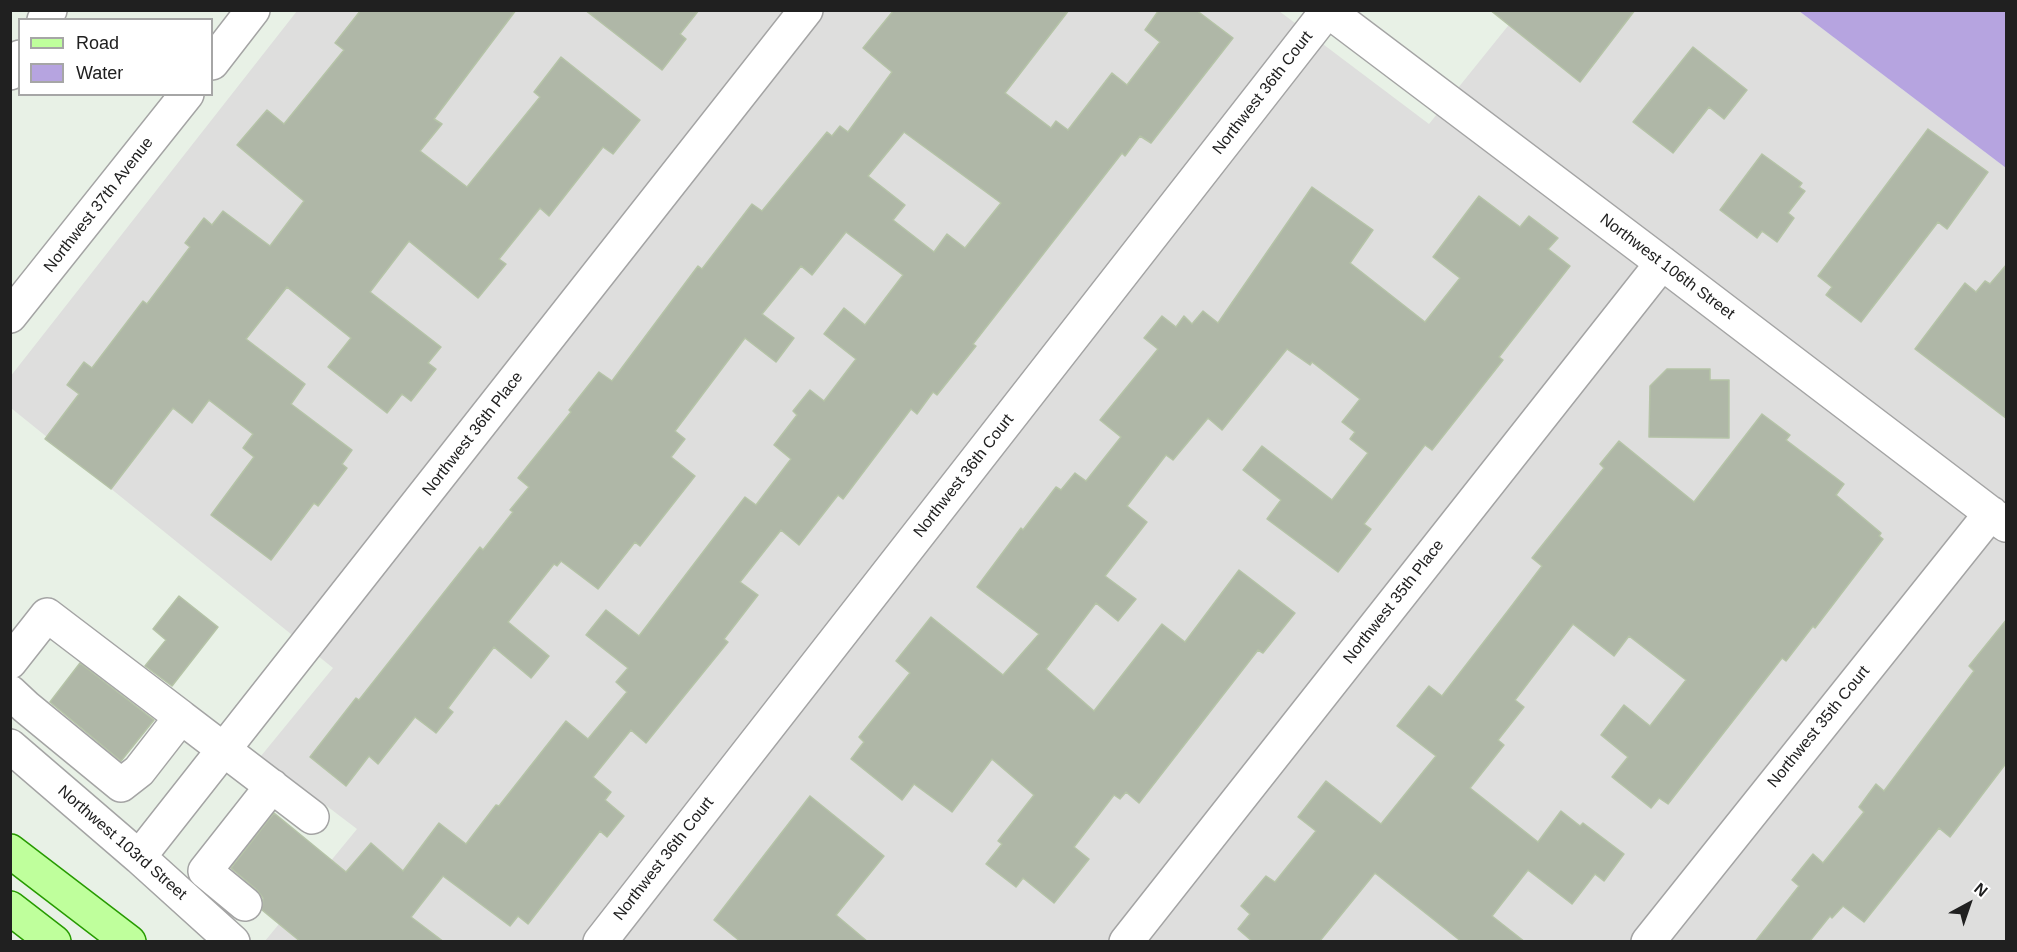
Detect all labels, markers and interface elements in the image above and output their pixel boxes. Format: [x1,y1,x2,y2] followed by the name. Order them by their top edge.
[18,18,213,96] legend
[1209,28,1317,158] street label: Northwest 36th Court
[76,33,119,53] text: Road
[76,63,123,83] text: Water
[40,134,158,276] street label: Northwest 37th Avenue
[1596,210,1738,324] street label: Northwest 106th Street
[419,368,527,500] street label: Northwest 36th Place
[910,411,1018,541] street label: Northwest 36th Court
[1340,536,1448,668] street label: Northwest 35th Place
[1764,662,1874,792] street label: Northwest 35th Court
[54,782,190,904] street label: Northwest 103rd Street
[610,794,718,924] street label: Northwest 36th Court
[1939,874,1999,934] north arrow
[1971,880,1991,900] text: N

